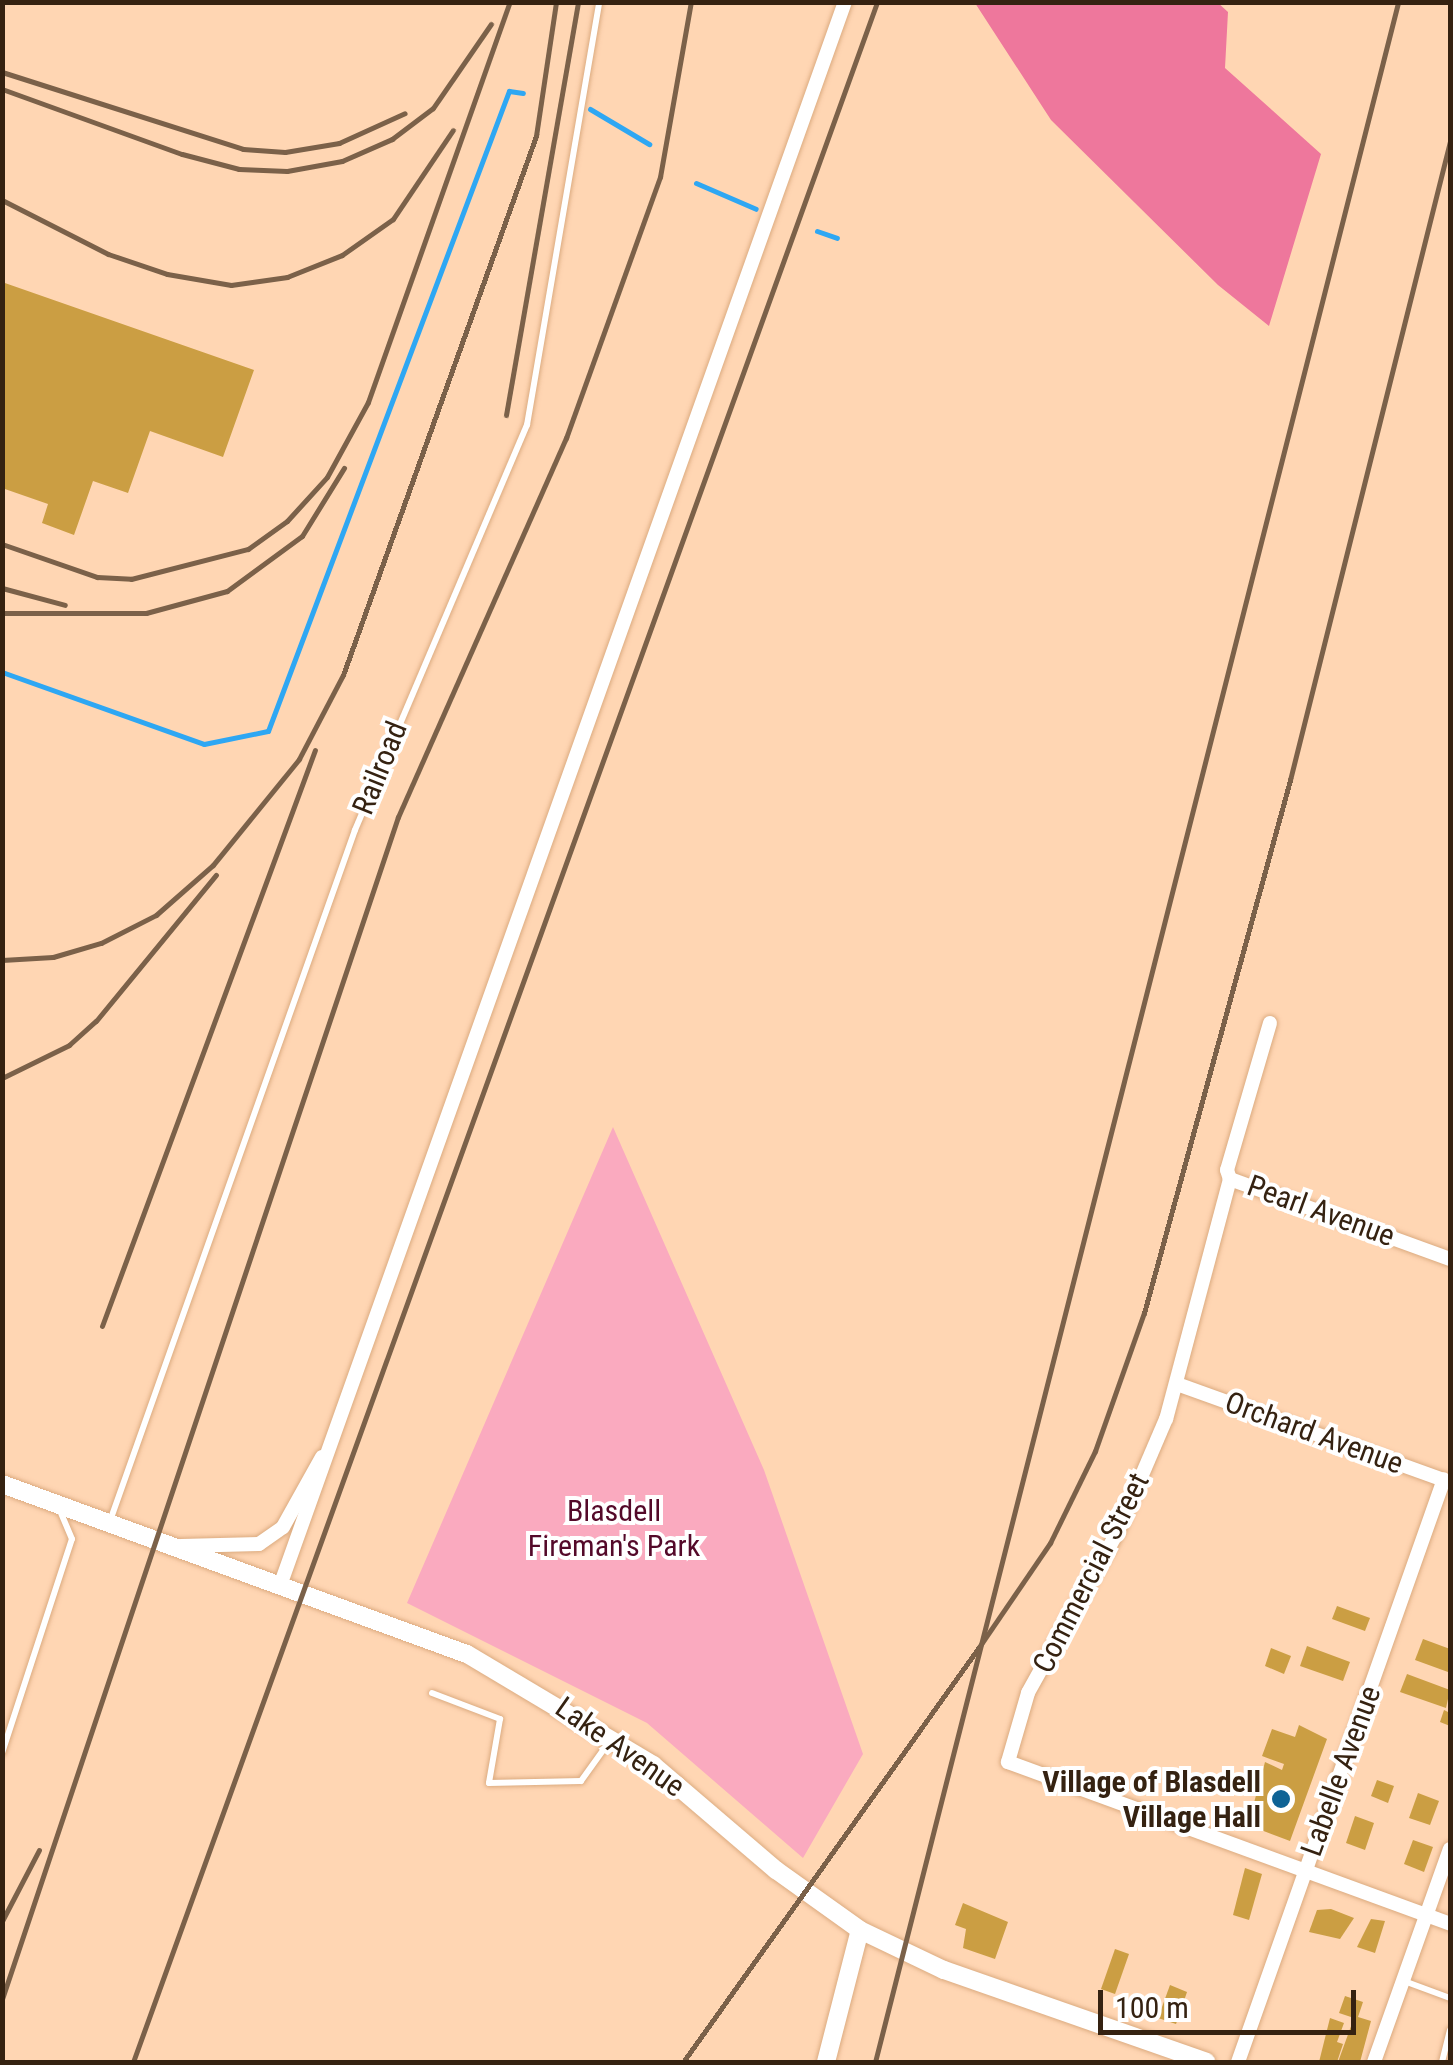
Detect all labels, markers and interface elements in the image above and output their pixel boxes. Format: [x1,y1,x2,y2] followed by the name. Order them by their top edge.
[345,716,415,820] street label: Railroad
[1242,1168,1400,1254] street label: Pearl Avenue
[1220,1384,1408,1482] street label: Orchard Avenue
[1025,1467,1157,1679] street label: Commercial Street
[528,1493,700,1564] park label: Blasdell Fireman's Park
[1294,1681,1388,1861] street label: Labelle Avenue
[549,1689,691,1805] street label: Lake Avenue
[1042,1764,1261,1834] place label: Village of Blasdell Village Hall
[1270,1788,1292,1810] marker: Village of Blasdell Village Hall
[1103,1970,1360,2032] scale bar
[1115,1990,1189,2025] text: 100 m

